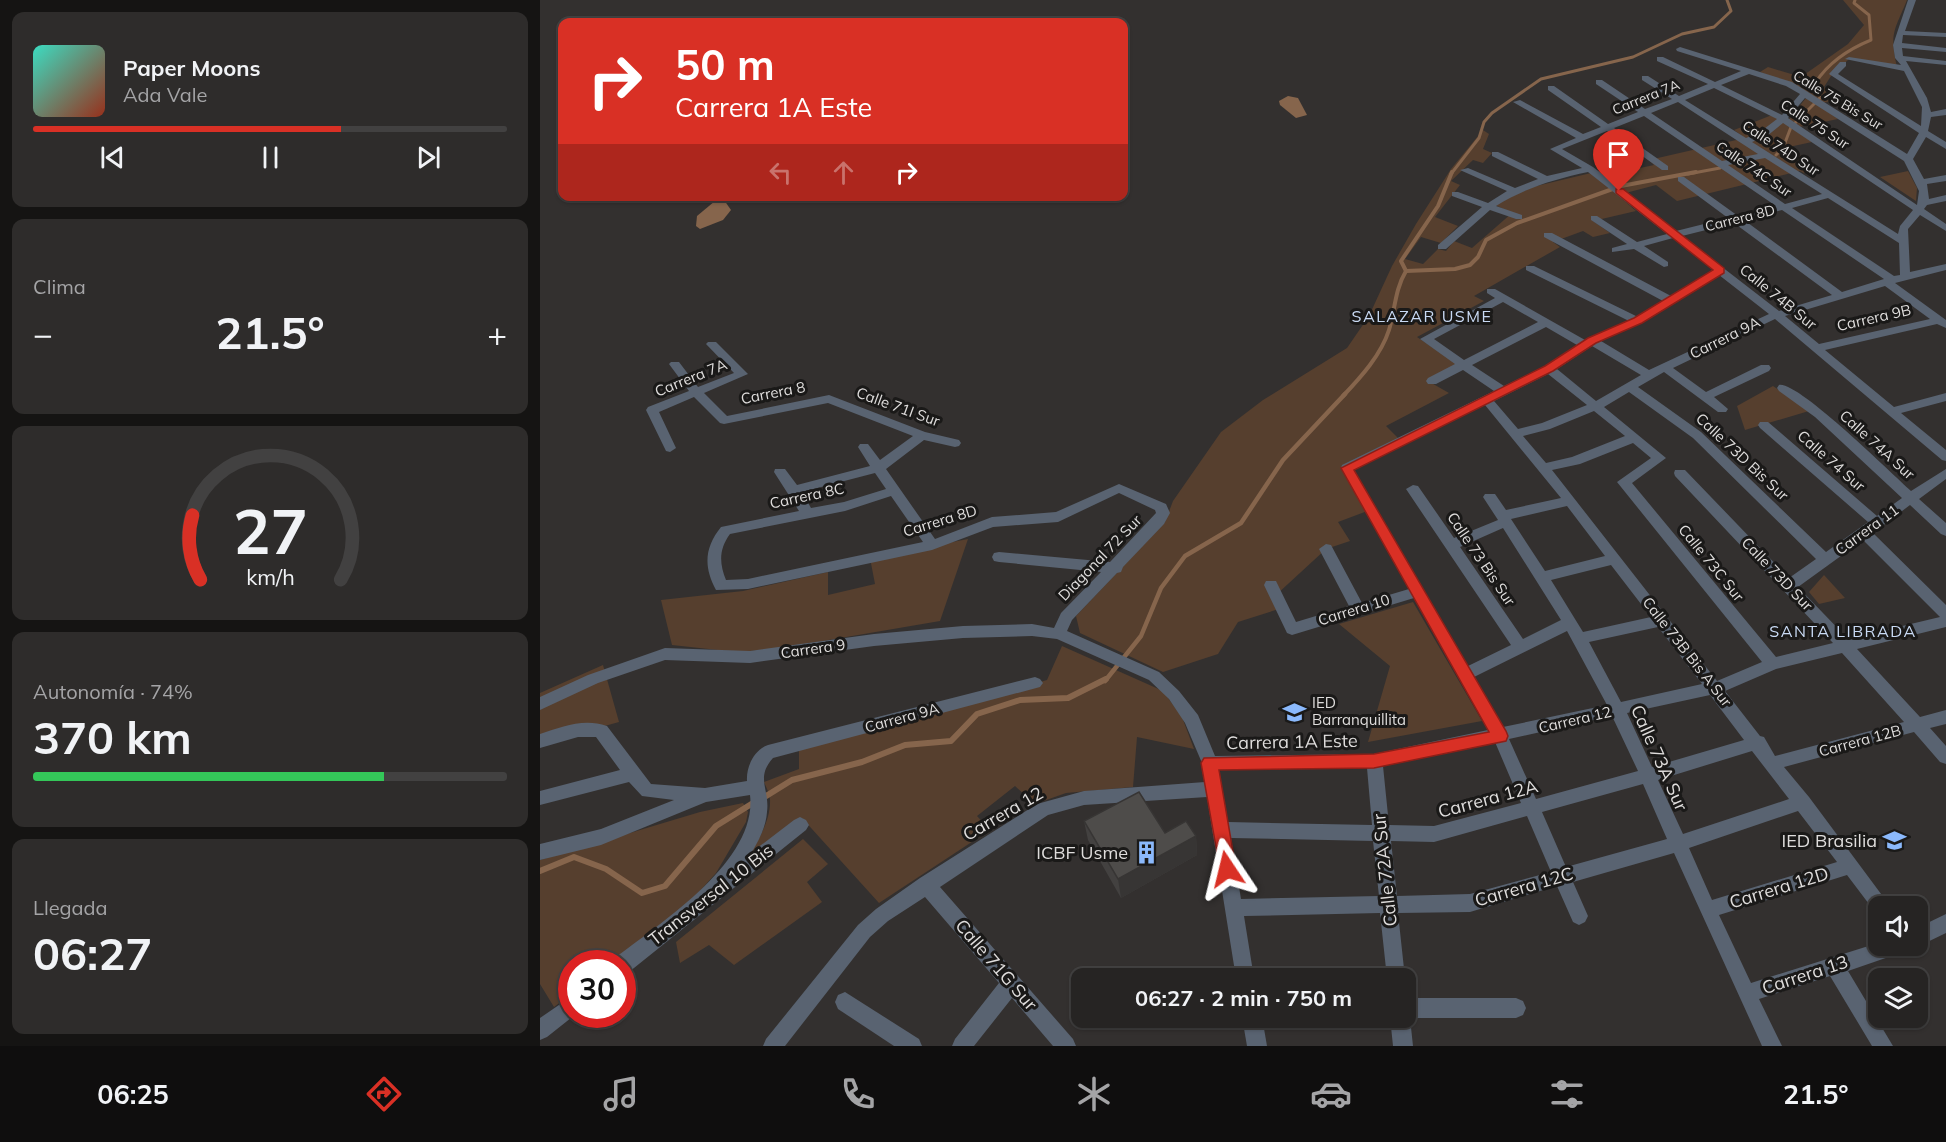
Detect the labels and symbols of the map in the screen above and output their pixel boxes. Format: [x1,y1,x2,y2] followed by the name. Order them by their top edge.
[1790,66,1887,134] street label: Calle 75 Bis Sur
[1610,75,1683,119] street label: Carrera 7A
[1777,95,1853,153] street label: Calle 75 Sur
[1739,116,1824,180] street label: Calle 74D Sur
[1593,129,1644,191] pin
[1713,137,1796,201] street label: Calle 74C Sur
[1703,201,1777,235] street label: Carrera 8D
[1736,260,1821,334] street label: Calle 74B Sur
[1835,300,1913,335] street label: Carrera 9B
[1352,306,1492,326] district label: SALAZAR USME
[1686,312,1763,363] street label: Carrera 9A
[652,354,730,401] street label: Carrera 7A
[739,377,807,408] street label: Carrera 8
[854,383,943,431] street label: Calle 71I Sur
[1836,406,1919,484] street label: Calle 74A Sur
[1692,409,1793,505] street label: Calle 73D Bis Sur
[1794,426,1870,496] street label: Calle 74 Sur
[768,478,846,513] street label: Carrera 8C
[901,500,979,541] street label: Carrera 8D
[1831,500,1902,559] street label: Carrera 11
[1443,508,1520,610] street label: Calle 73 Bis Sur
[1054,510,1146,605] street label: Diagonal 72 Sur
[1674,520,1749,606] street label: Calle 73C Sur
[1738,533,1818,615] street label: Calle 73D Sur
[1316,590,1392,629] street label: Carrera 10
[1639,593,1736,711] street label: Calle 73B Bis A Sur
[1769,621,1917,641] district label: SANTA LIBRADA
[779,635,847,662] street label: Carrera 9
[1312,693,1406,729] place label: IED Barranquillita
[863,698,941,737] street label: Carrera 9A
[1281,699,1307,725] school or university icon: IED Barranquillita
[1626,701,1693,815] street label: Calle 73A Sur
[1537,702,1613,737] street label: Carrera 12
[1817,720,1903,761] street label: Carrera 12B
[1226,729,1358,754] street label: Carrera 1A Este
[1435,774,1540,823] street label: Carrera 12A
[958,781,1047,846] street label: Carrera 12
[1367,812,1402,928] street label: Calle 72A Sur
[1882,828,1908,854] school or university icon: IED Brasilia
[1782,829,1877,852] place label: IED Brasilia
[1195,837,1259,901] position arrow
[644,839,778,951] street label: Transversal 10 Bis
[1133,840,1159,866] building icon: ICBF Usme
[1036,841,1128,864] place label: ICBF Usme
[1472,861,1576,912] street label: Carrera 12C
[1726,862,1831,914] street label: Carrera 12D
[950,914,1043,1015] street label: Calle 71G Sur
[558,950,636,1028] speed limit sign: 30
[1759,950,1851,999] street label: Carrera 13

